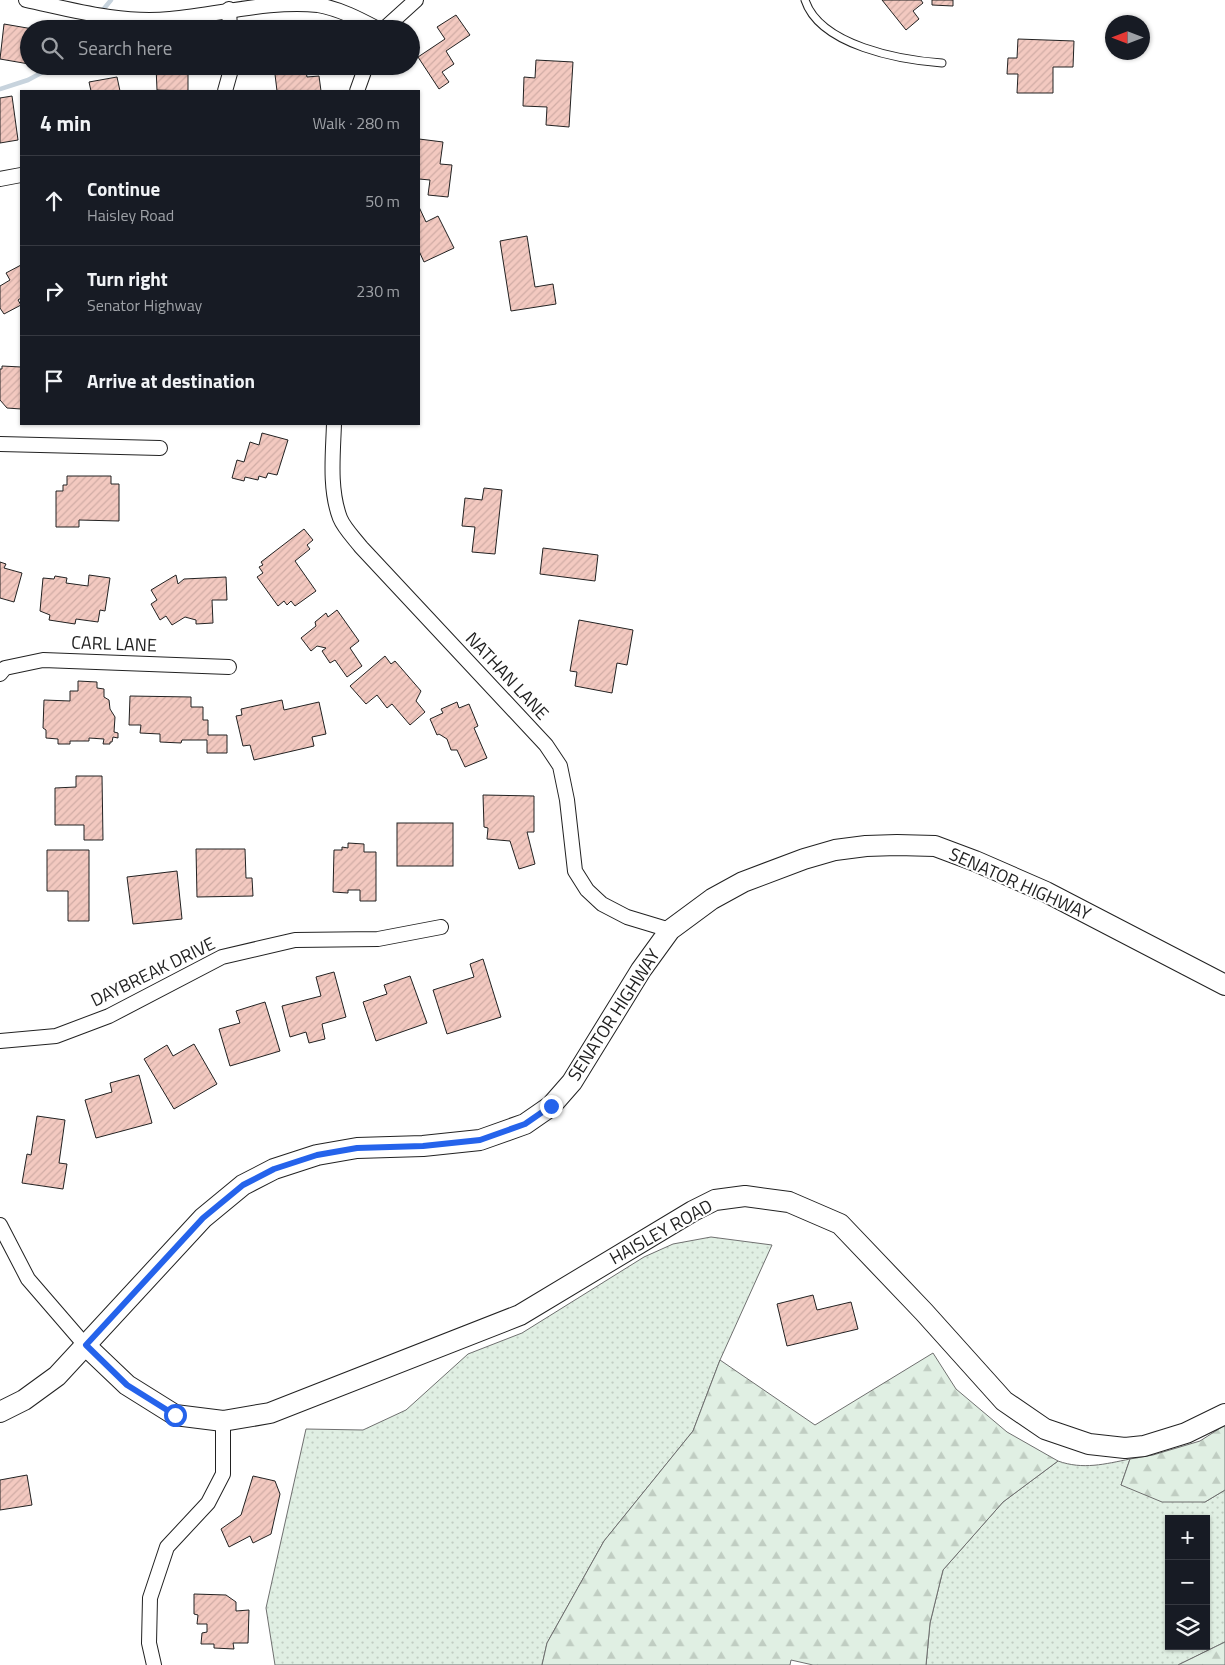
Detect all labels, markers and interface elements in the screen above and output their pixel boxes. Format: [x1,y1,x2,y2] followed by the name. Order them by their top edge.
[1105,15,1150,60] north arrow
[20,20,420,75] search box
[78,33,172,62] text: Search here
[38,34,66,62] icon: search
[40,107,91,139] text: 4 min
[312,111,400,135] text: Walk · 280 m
[87,174,160,203] text: Continue
[40,187,68,215] icon: ahead
[365,189,400,213] text: 50 m
[87,203,174,227] text: Haisley Road
[87,264,168,293] text: Turn right
[40,277,68,305] icon: right
[356,279,400,303] text: 230 m
[87,293,202,317] text: Senator Highway
[87,366,255,395] text: Arrive at destination
[40,367,68,395] icon: arrive
[459,625,555,726] street label: NATHAN LANE
[71,629,157,658] street label: CARL LANE
[945,840,1096,927] street label: SENATOR HIGHWAY
[86,930,220,1013] street label: DAYBREAK DRIVE
[561,943,667,1086] street label: SENATOR HIGHWAY
[540,1095,563,1118] route end
[604,1192,717,1271] street label: HAISLEY ROAD
[164,1404,187,1427] route start
[1165,1515,1210,1650] map controls
[1165,1515,1210,1560] button: +
[1165,1560,1210,1605] button: −
[1165,1605,1210,1650] button: layers

